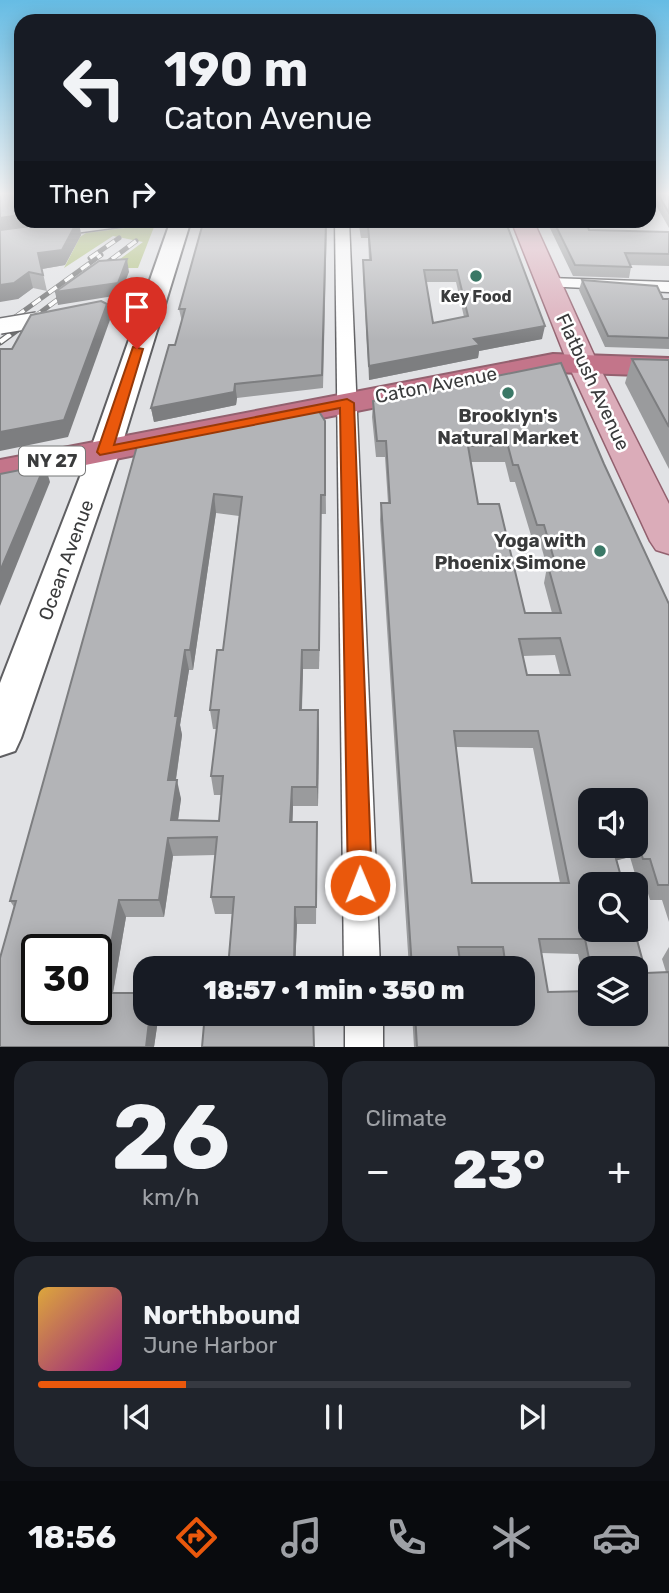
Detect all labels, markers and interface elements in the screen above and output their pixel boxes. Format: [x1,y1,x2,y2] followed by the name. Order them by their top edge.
[164,40,308,98] text: 190 m
[49,42,140,133] icon: left
[164,99,372,137] text: Caton Avenue
[124,175,162,213] icon: right
[49,179,110,210] text: Then
[468,268,484,284] marker: Key Food
[107,277,167,349] pin
[440,287,512,306] place label: Key Food
[118,288,156,326] icon: arrive
[551,310,635,454] street label: Flatbush Avenue
[373,362,499,408] street label: Caton Avenue
[500,385,516,401] marker: Brooklyn's Natural Market
[437,404,579,449] place label: Brooklyn's Natural Market
[19,447,85,476] road number: NY 27
[34,497,98,623] street label: Ocean Avenue
[434,529,586,574] place label: Yoga with Phoenix Simone
[592,543,608,559] marker: Yoga with Phoenix Simone
[578,788,648,1026] map controls
[578,788,648,858] button: sound
[323,848,397,922] position arrow
[578,872,648,942] button: search
[21,934,112,1025] speed limit sign: 30
[578,956,648,1026] button: layers
[203,975,465,1006] text: 18:57 · 1 min · 350 m
[112,1083,230,1191] text: 26
[366,1104,447,1132] text: Climate
[452,1139,545,1201] text: 23°
[366,1148,390,1194] text: −
[607,1148,631,1194] text: +
[142,1183,199,1211] text: km/h
[143,1300,301,1331] text: Northbound
[143,1331,277,1359] text: June Harbor
[118,1398,156,1436] icon: previous
[315,1398,353,1436] icon: pause
[513,1398,551,1436] icon: next
[172,1513,221,1562] icon: directions
[277,1513,326,1562] icon: music
[382,1513,431,1562] icon: phone
[487,1513,536,1562] icon: climate
[592,1513,641,1562] icon: car
[28,1518,116,1556] text: 18:56

